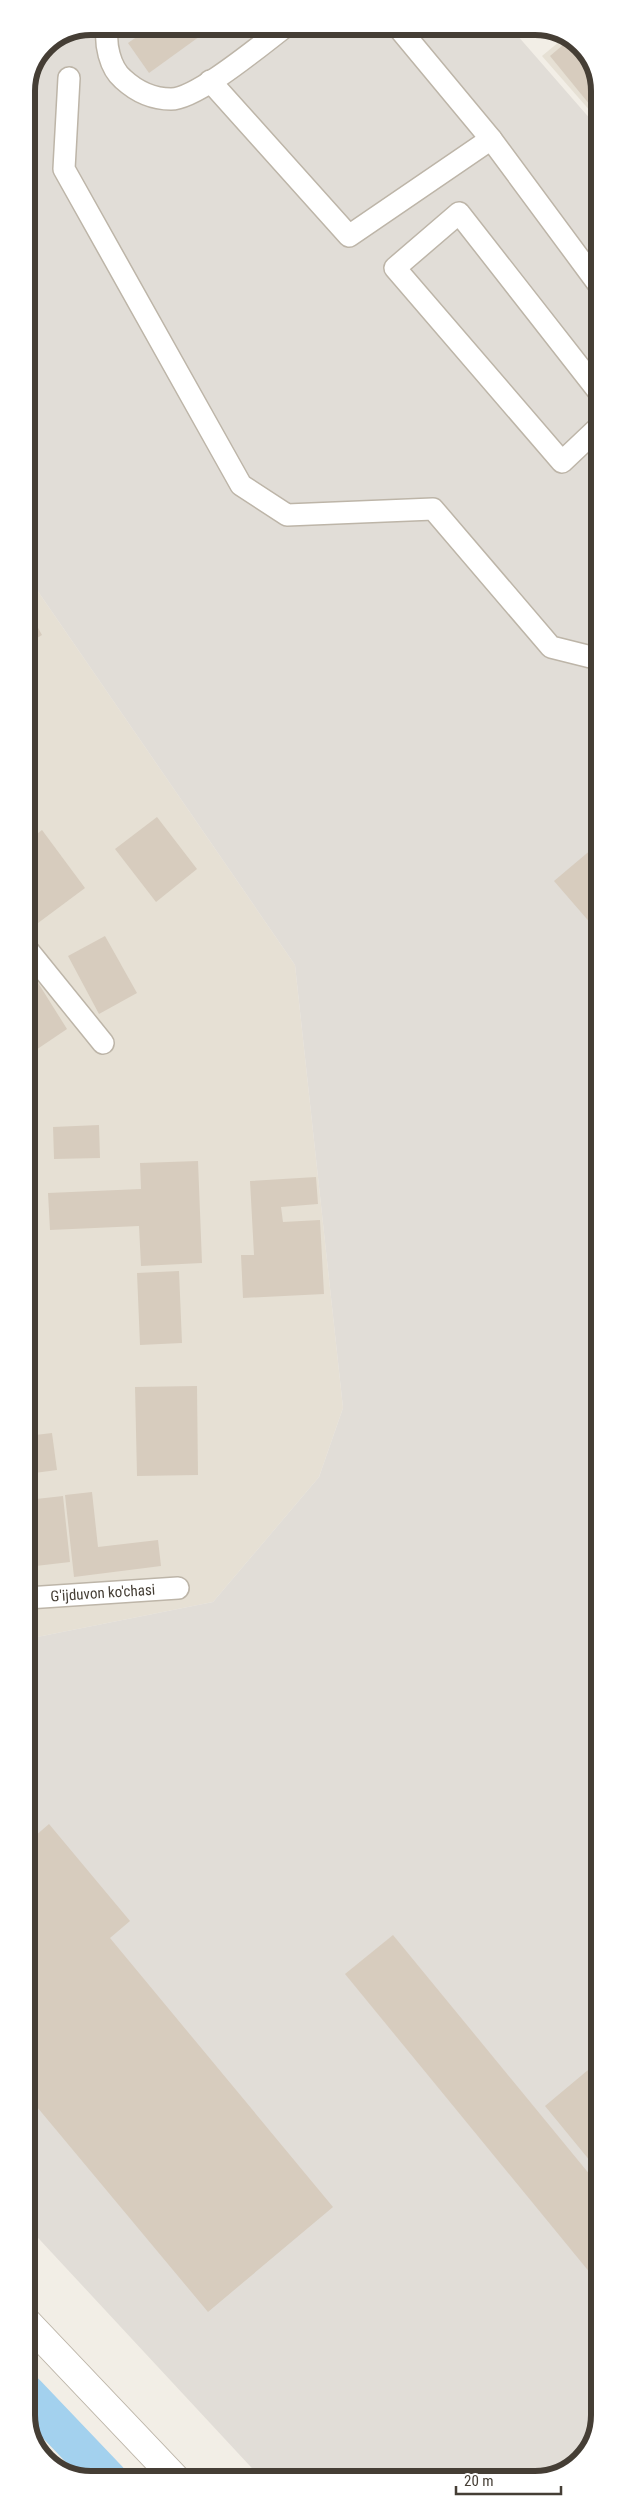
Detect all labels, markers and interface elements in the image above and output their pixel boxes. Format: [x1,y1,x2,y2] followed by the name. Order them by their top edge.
[50,1581,156,1605] street label: G'ijduvon ko'chasi
[456,2464,561,2496] scale bar
[464,2472,494,2490] text: 20 m

